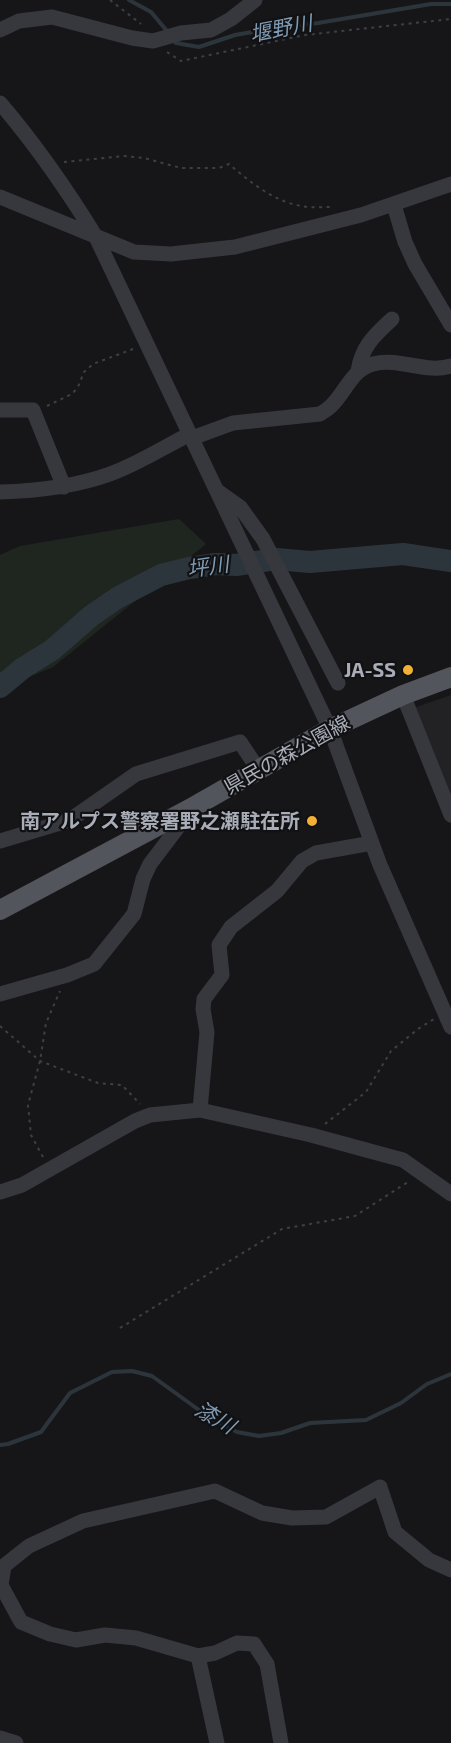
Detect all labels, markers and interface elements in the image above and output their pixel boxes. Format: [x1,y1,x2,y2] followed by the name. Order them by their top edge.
[248,11,314,47] water label: 堰野川
[185,552,231,582] water label: 坪川
[344,658,396,682] place label: JA-SS
[401,663,415,677] marker: JA-SS
[220,711,354,799] street label: 県民の森公園線
[20,809,300,833] place label: 南アルプス警察署野之瀬駐在所
[305,814,319,828] marker: 南アルプス警察署野之瀬駐在所
[191,1397,239,1439] water label: 漆川

